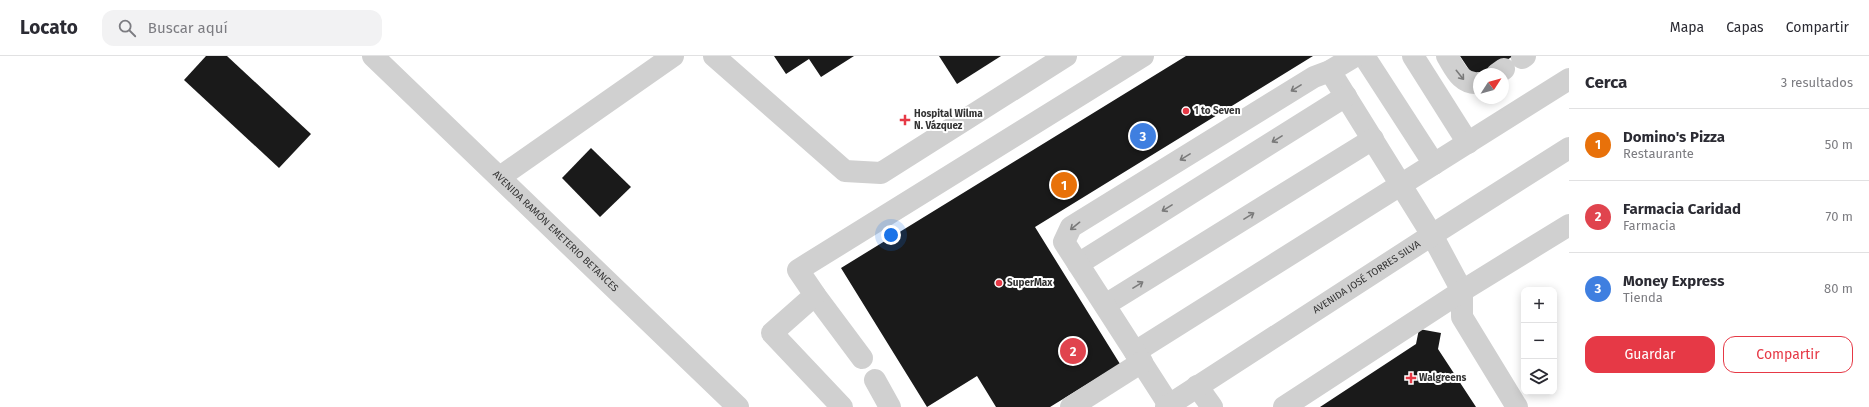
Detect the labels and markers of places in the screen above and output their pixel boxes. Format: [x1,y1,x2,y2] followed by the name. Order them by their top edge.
[1194,105,1241,117] place label: 1 to Seven
[1181,106,1191,116] marker: 1 to Seven
[914,108,983,132] place label: Hospital Wilma N. Vázquez
[899,114,911,126] marker: Hospital Wilma N. Vázquez
[1130,121,1156,151] pin: 3
[1051,170,1077,200] pin: 1
[1007,277,1053,289] place label: SuperMax
[994,278,1004,288] marker: SuperMax
[1060,336,1086,366] pin: 2
[1419,372,1467,384] place label: Walgreens
[1406,373,1416,383] marker: Walgreens

